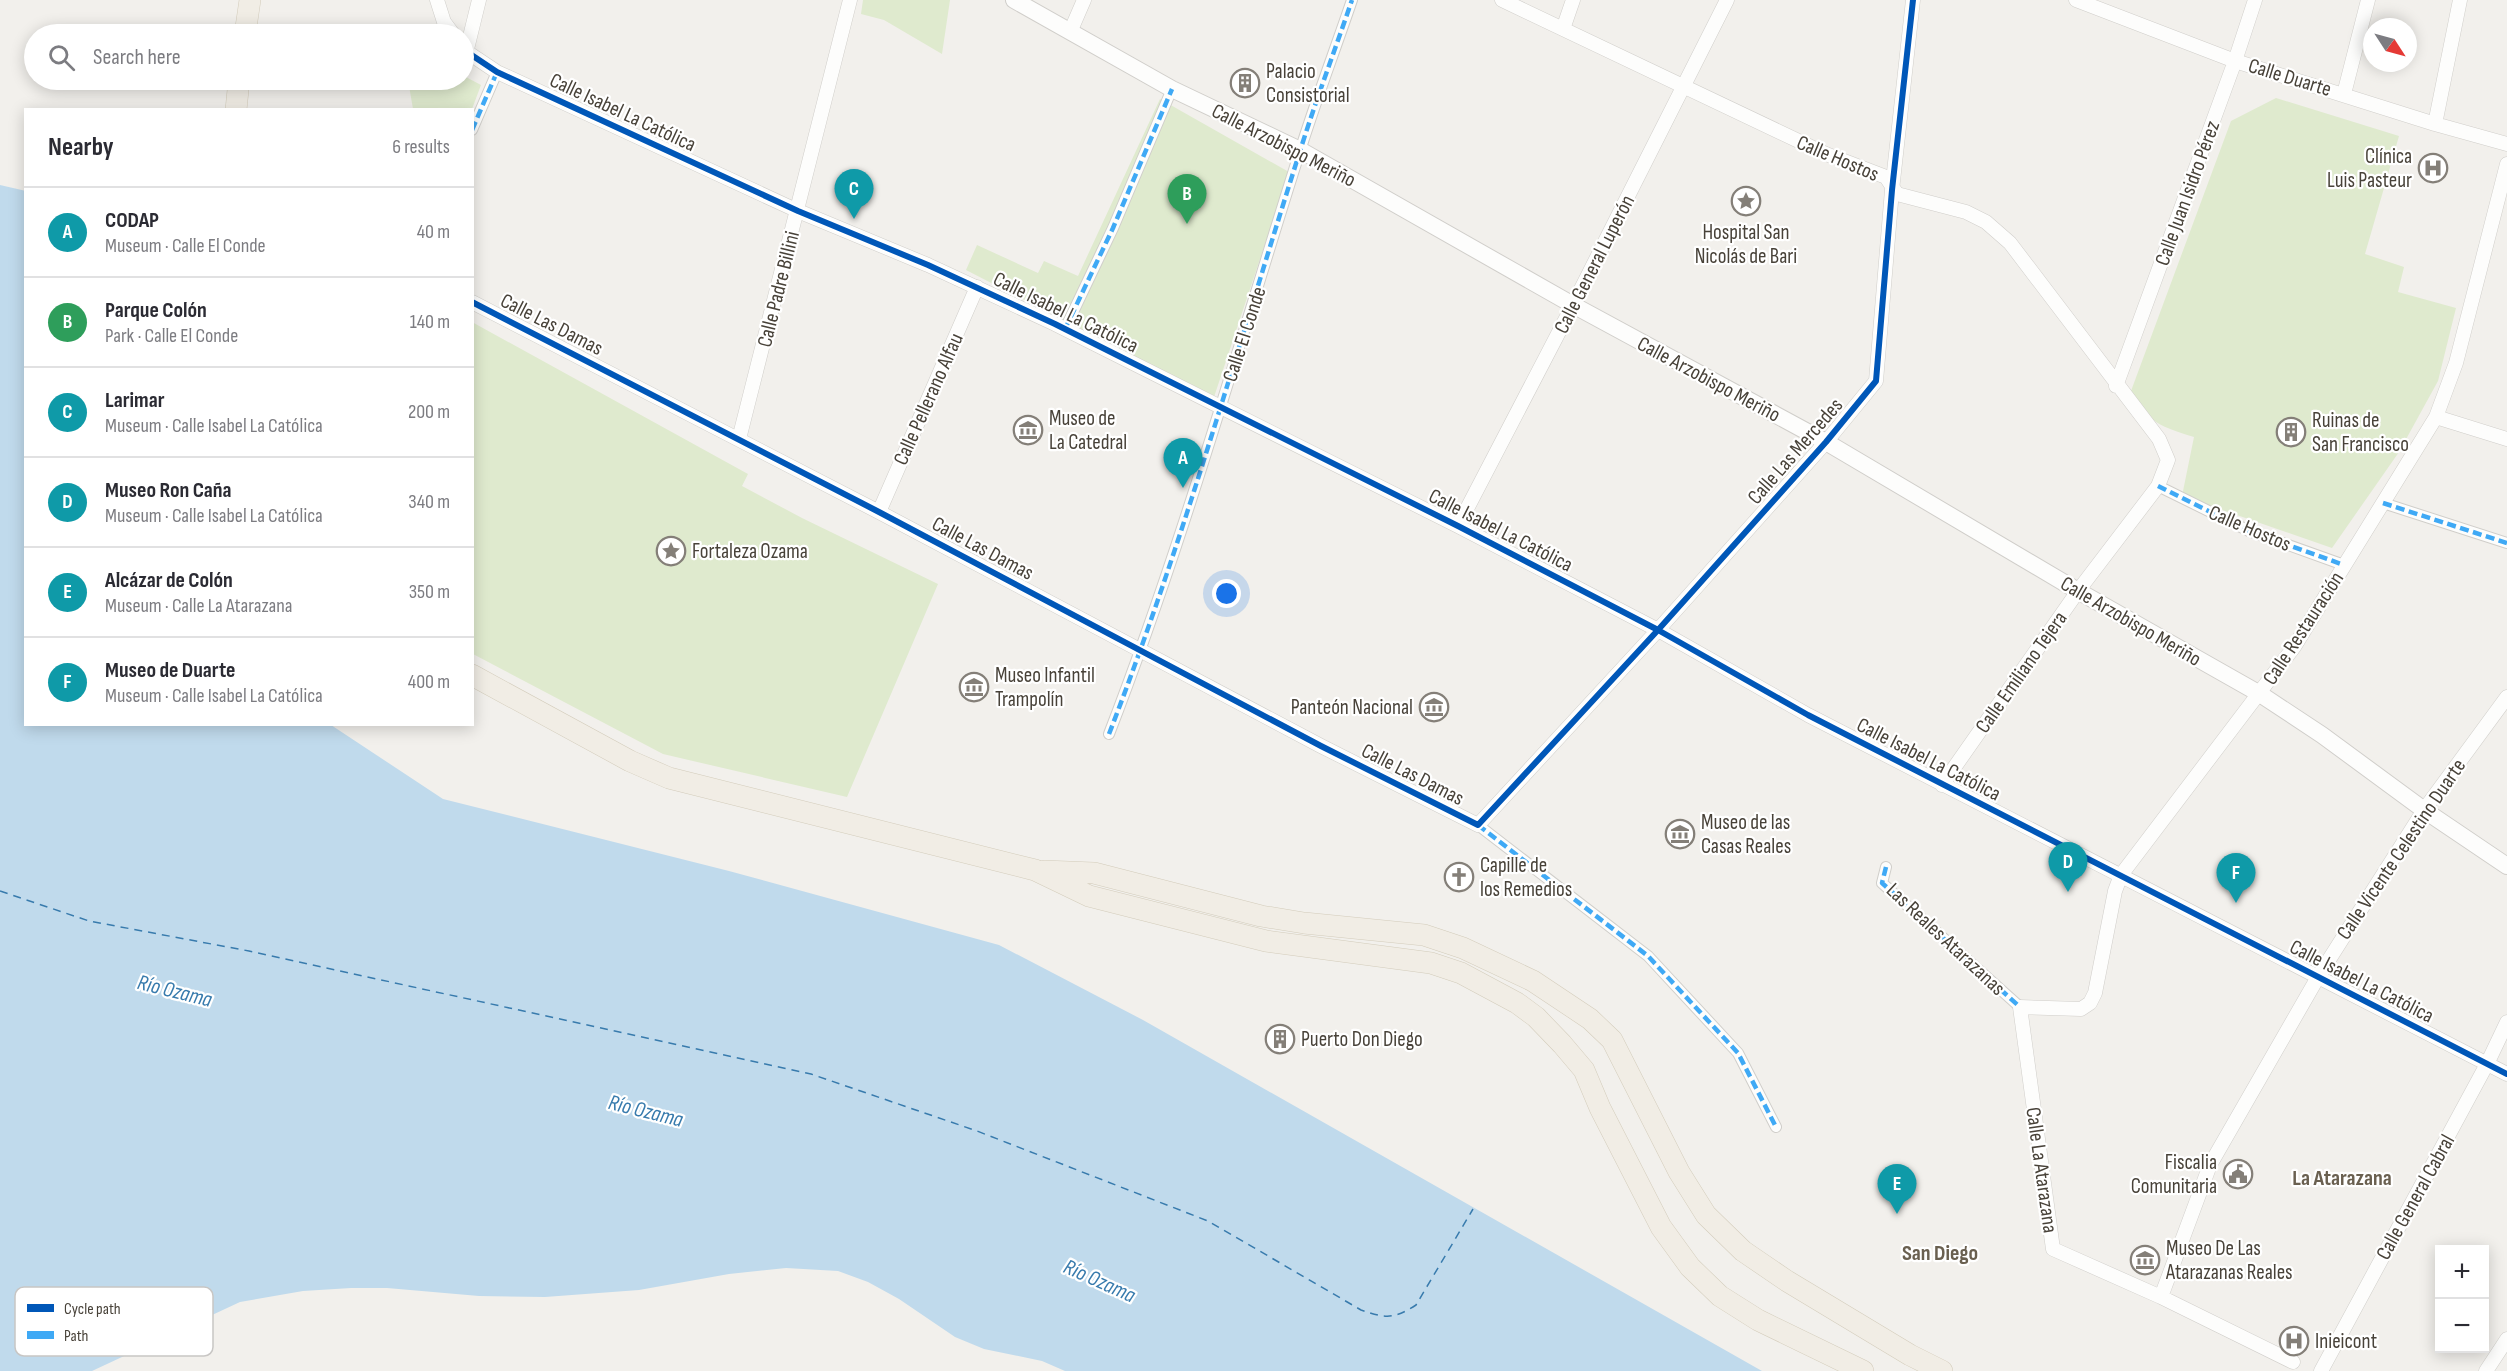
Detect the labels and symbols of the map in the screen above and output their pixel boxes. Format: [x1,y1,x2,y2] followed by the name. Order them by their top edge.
[2363,18,2417,72] north arrow
[2245,53,2334,102] street label: Calle Duarte
[1266,59,1350,108] place label: Palacio Consistorial
[1229,67,1261,99] building icon: Palacio Consistorial
[546,68,700,157] street label: Calle Isabel La Católica
[1208,98,1360,193] street label: Calle Arzobispo Meriño
[2150,117,2225,269] street label: Calle Juan Isidro Pérez
[1793,130,1883,187] street label: Calle Hostos
[2327,144,2412,193] place label: Clínica Luis Pasteur
[2417,152,2449,184] hospital icon: Clínica Luis Pasteur
[834,170,874,219] pin: C
[1168,174,1206,224] pin: B
[1730,185,1762,217] place icon: Hospital San Nicolás de Bari
[1549,191,1640,338] street label: Calle General Luperón
[1695,220,1797,269] place label: Hospital San Nicolás de Bari
[752,229,805,350] street label: Calle Padre Billini
[989,267,1142,358] street label: Calle Isabel La Católica
[1217,284,1272,385] street label: Calle El Conde
[496,288,607,361] street label: Calle Las Damas
[888,329,969,469] street label: Calle Pellerano Alfau
[1633,331,1785,428] street label: Calle Arzobispo Meriño
[1743,393,1848,509] street label: Calle Las Mercedes
[1049,406,1127,455] place label: Museo de La Catedral
[2312,408,2409,457] place label: Ruinas de San Francisco
[1012,414,1044,446] museum icon: Museo de La Catedral
[2275,416,2307,448] building icon: Ruinas de San Francisco
[1164,438,1202,488] pin: A
[1425,483,1577,577] street label: Calle Isabel La Católica
[2205,500,2295,557] street label: Calle Hostos
[928,511,1038,586] street label: Calle Las Damas
[655,535,687,567] place icon: Fortaleza Ozama
[692,539,808,564] place label: Fortaleza Ozama
[2258,567,2349,690] street label: Calle Restauración
[2056,571,2206,672] street label: Calle Arzobispo Meriño
[1212,579,1241,608] your location
[1970,607,2073,738] street label: Calle Emiliano Tejera
[995,663,1095,712] place label: Museo Infantil Trampolín
[958,671,990,703] museum icon: Museo Infantil Trampolín
[1418,691,1450,723] museum icon: Panteón Nacional
[1291,695,1413,720] place label: Panteón Nacional
[1853,712,2005,806] street label: Calle Isabel La Católica
[1357,738,1468,811] street label: Calle Las Damas
[2332,754,2471,944] street label: Calle Vicente Celestino Duarte
[1701,810,1791,859] place label: Museo de las Casas Reales
[1664,818,1696,850] museum icon: Museo de las Casas Reales
[2048,842,2088,892] pin: D
[1480,853,1572,902] place label: Capille de los Remedios
[2216,854,2256,903] pin: F
[1443,861,1475,893] church icon: Capille de los Remedios
[1881,878,2010,1001] street label: Las Reales Atarazanas
[2286,934,2438,1028] street label: Calle Isabel La Católica
[134,969,215,1014] water label: Río Ozama
[1264,1023,1296,1055] building icon: Puerto Don Diego
[1301,1027,1423,1052] place label: Puerto Don Diego
[605,1089,686,1134] water label: Río Ozama
[2020,1106,2063,1234] street label: Calle La Atarazana
[2371,1130,2460,1264] street label: Calle General Cabral
[2131,1150,2217,1199] place label: Fiscalia Comunitaria
[2222,1158,2254,1190] public building icon: Fiscalia Comunitaria
[1878,1164,1916,1214] pin: E
[2292,1165,2392,1192] district label: La Atarazana
[2165,1236,2293,1285] place label: Museo De Las Atarazanas Reales
[1902,1240,1978,1267] district label: San Diego
[2129,1244,2161,1276] museum icon: Museo De Las Atarazanas Reales
[1059,1254,1140,1309] water label: Río Ozama
[15,1287,213,1356] legend
[64,1300,121,1319] text: Cycle path
[2278,1325,2310,1357] hospital icon: Inieicont
[64,1327,88,1346] text: Path
[2315,1329,2377,1354] place label: Inieicont

